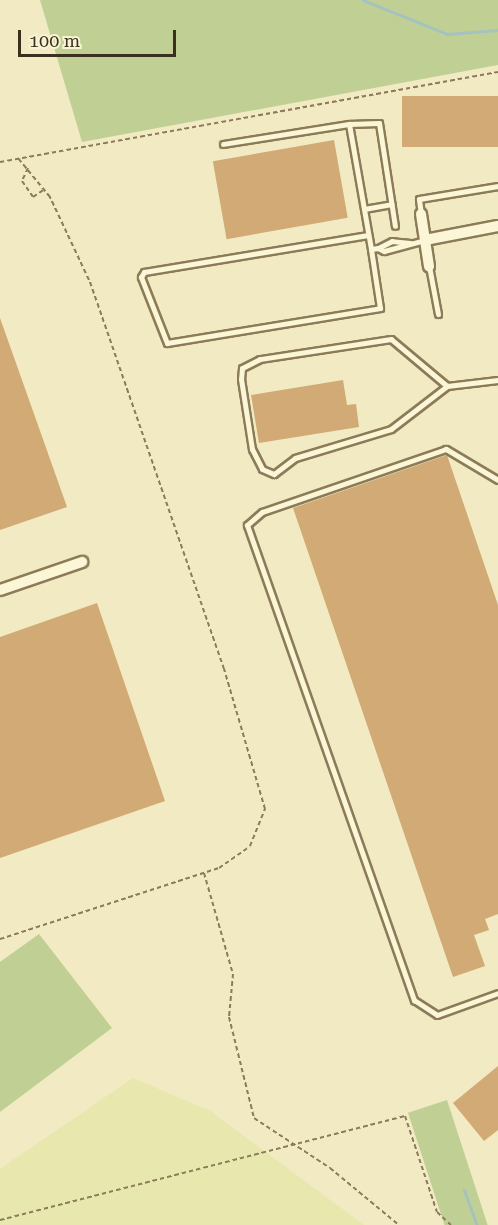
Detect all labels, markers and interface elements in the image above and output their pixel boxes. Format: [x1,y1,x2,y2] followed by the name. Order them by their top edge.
[21,18,178,56] scale bar
[29,30,80,51] text: 100 m

